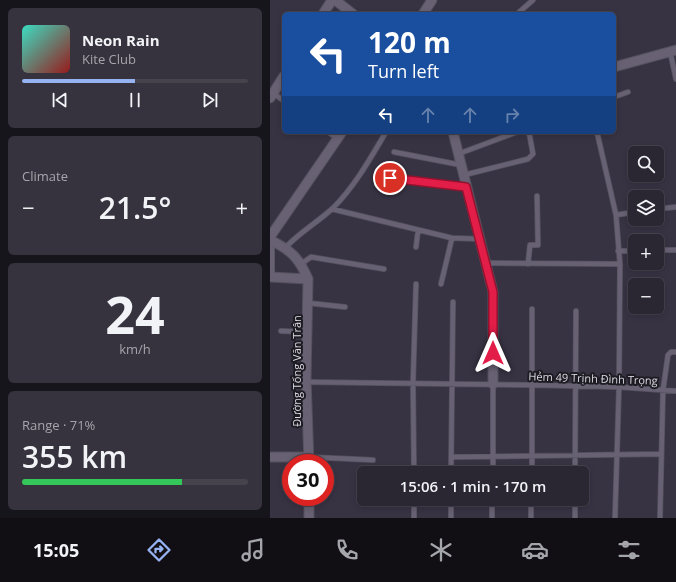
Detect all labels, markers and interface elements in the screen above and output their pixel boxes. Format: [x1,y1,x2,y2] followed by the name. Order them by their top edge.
[368,23,451,61] text: 120 m
[302,28,354,80] icon: left
[82,30,160,50] text: Neon Rain
[82,50,136,68] text: Kite Club
[368,59,439,83] text: Turn left
[49,89,71,111] icon: previous
[124,89,146,111] icon: pause
[199,89,221,111] icon: next
[375,104,397,126] icon: left
[417,104,439,126] icon: ahead
[459,104,481,126] icon: ahead
[501,104,523,126] icon: right
[628,146,664,314] map controls
[628,146,664,182] button: search
[373,161,407,195] pin
[22,167,68,185] text: Climate
[379,167,401,189] icon: arrive
[99,187,171,228] text: 21.5°
[628,190,664,226] button: layers
[22,192,35,222] text: −
[235,192,248,222] text: +
[628,234,664,270] button: +
[105,278,165,349] text: 24
[628,278,664,314] button: −
[289,315,304,427] street label: Đường Tống Văn Trân
[472,332,514,374] position arrow
[119,340,151,358] text: km/h
[528,368,658,388] street label: Hẻm 49 Trịnh Đình Trọng
[22,416,95,434] text: Range · 71%
[22,436,127,477] text: 355 km
[282,454,334,506] speed limit sign: 30
[400,476,546,496] text: 15:06 · 1 min · 170 m
[145,536,173,564] icon: directions
[239,536,267,564] icon: music
[333,536,361,564] icon: phone
[427,536,455,564] icon: climate
[521,536,549,564] icon: car
[615,536,643,564] icon: filters
[33,538,79,562] text: 15:05

